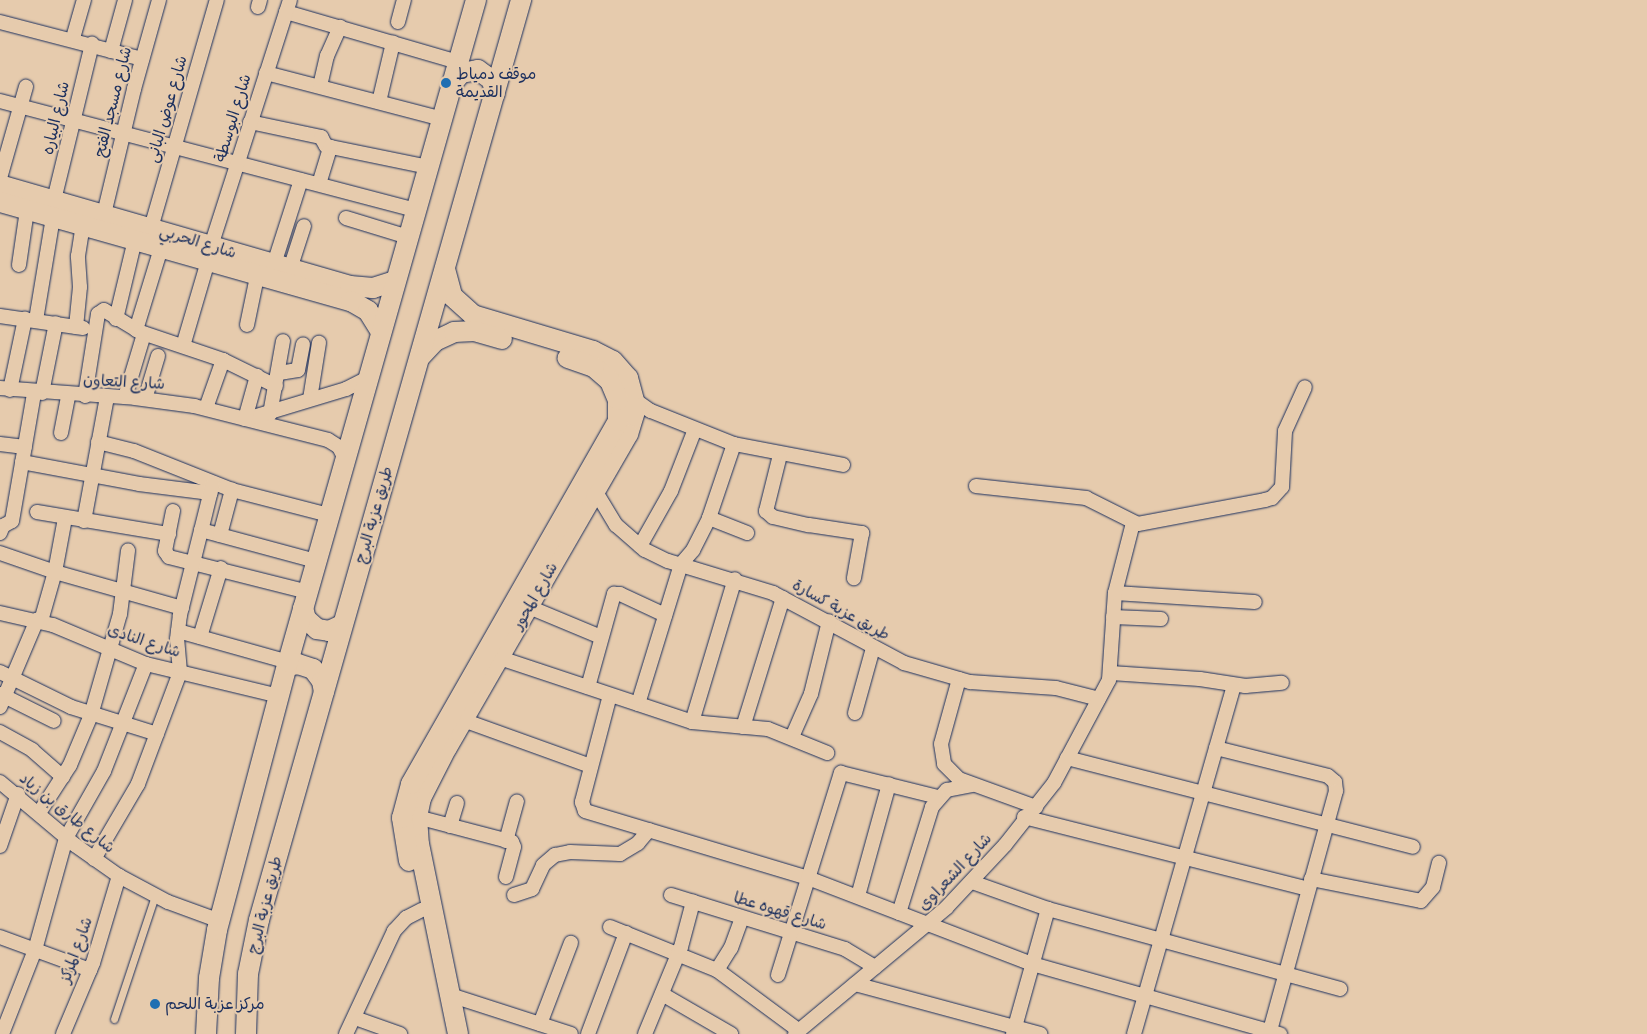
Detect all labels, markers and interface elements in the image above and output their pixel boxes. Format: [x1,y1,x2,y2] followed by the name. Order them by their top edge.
[90,45,136,159] street label: شارع مسجد الفتح
[143,53,191,165] street label: شارع عوض البانى
[456,64,536,102] place label: موقف دمياط القديمة
[211,72,255,164] street label: شارع البوسطة
[440,77,452,89] marker: موقف دمياط القديمة
[38,79,74,157] street label: شارع البياره
[157,221,239,263] street label: شارع الحربي
[83,370,165,394] street label: شارع التعاون
[351,464,397,566] street label: طريق عزبة البرج
[508,559,562,633] street label: شارع المحور
[789,575,893,645] street label: طريق عزبة كسارة
[105,620,183,662] street label: شارع النادى
[15,769,119,857] street label: شارع طارق بن زياد
[914,829,996,915] street label: شارع الشعراوى
[244,854,286,956] street label: طريق عزبة البرج
[731,888,829,934] street label: شارع قهوه عطا
[55,914,97,986] street label: شارع المركز
[165,994,265,1014] place label: مركز عزبة اللحم
[149,998,161,1010] marker: مركز عزبة اللحم

